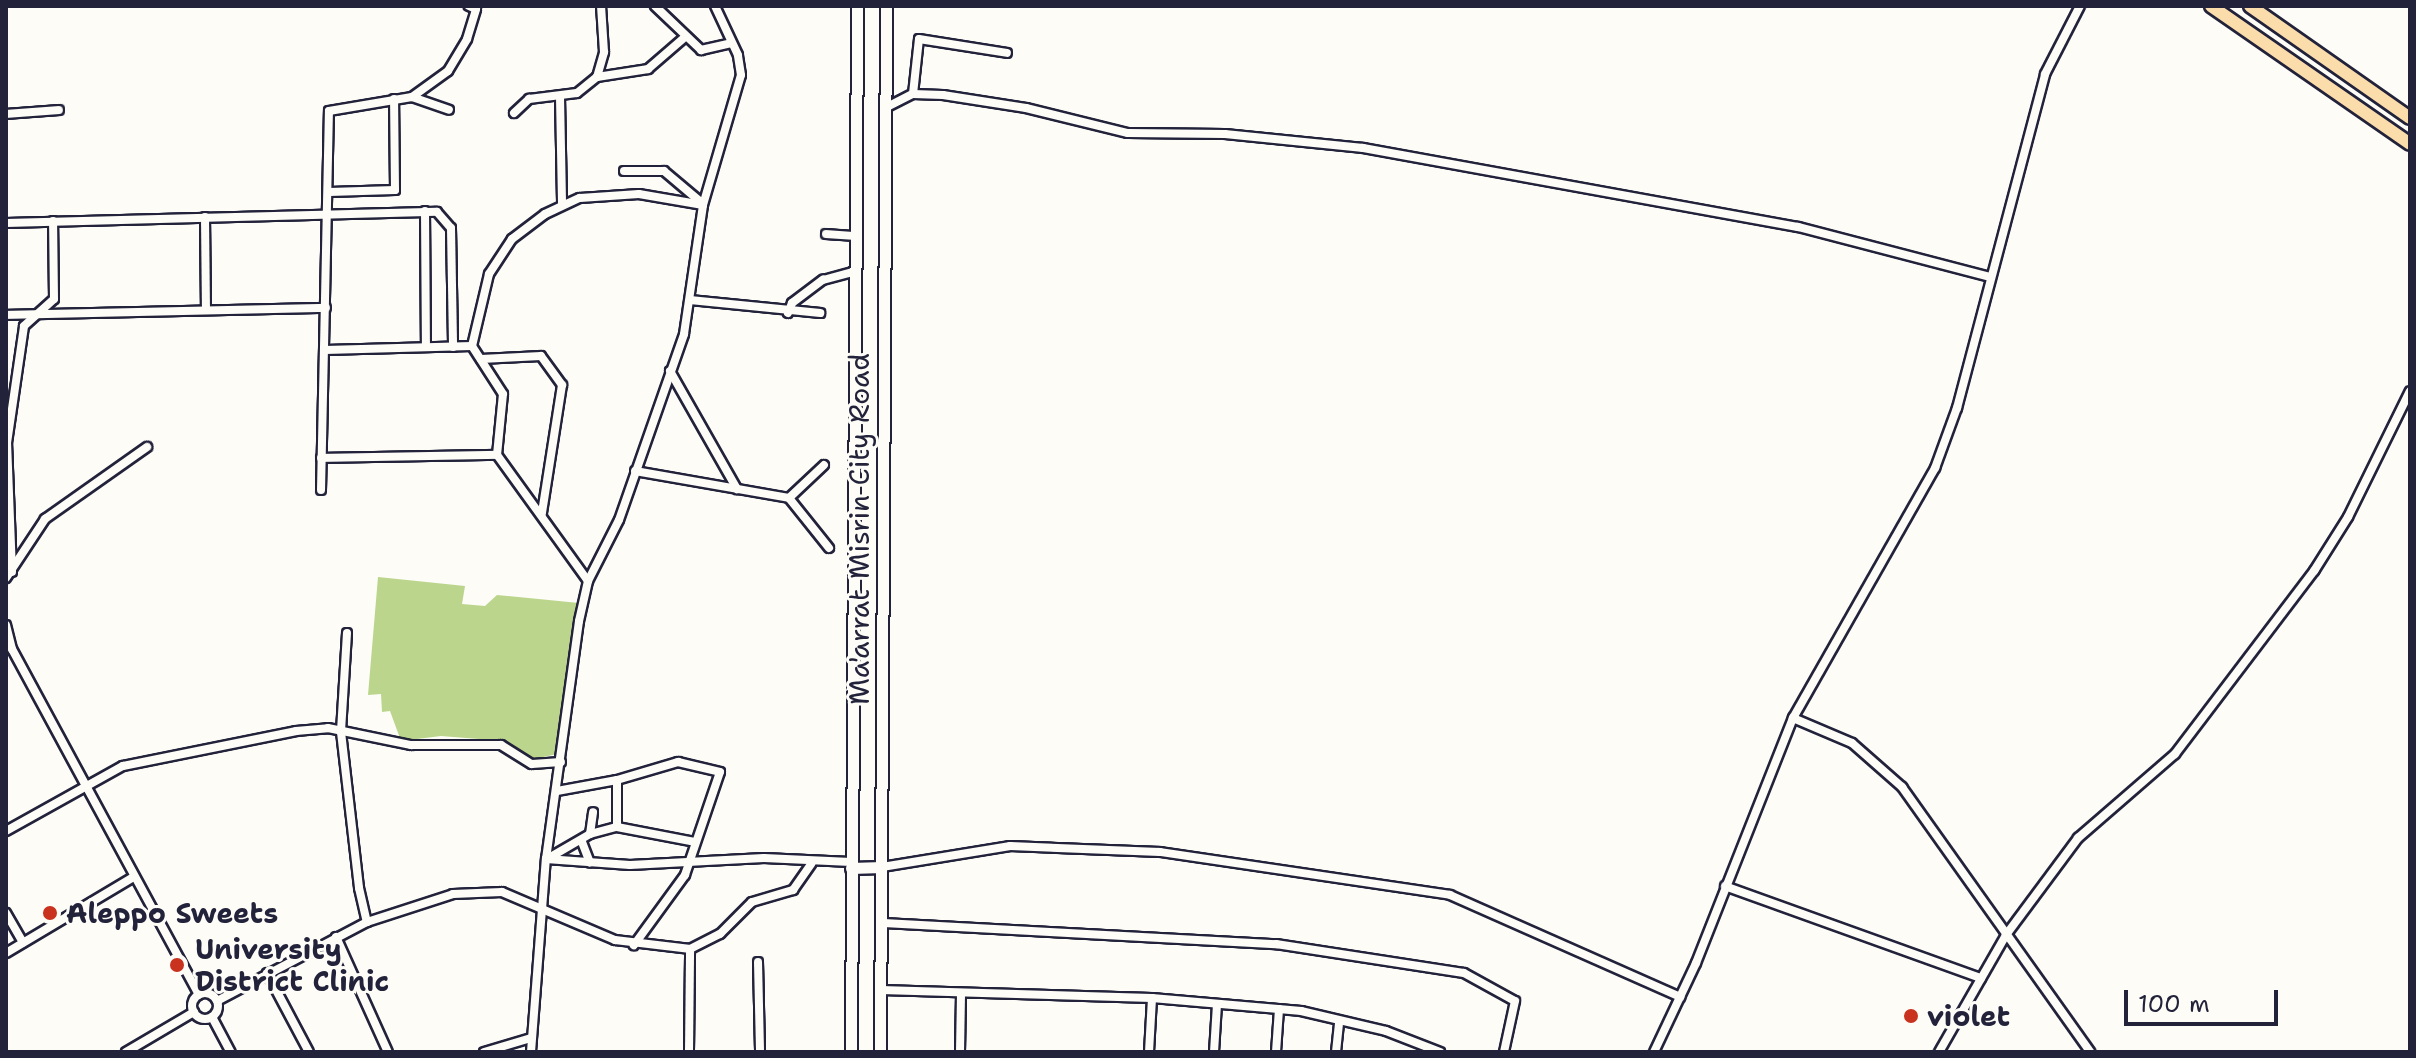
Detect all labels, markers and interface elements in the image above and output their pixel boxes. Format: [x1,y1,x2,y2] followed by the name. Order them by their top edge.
[842,353,876,705] street label: Ma'arrat Misrin City Road
[66,896,278,930] place label: Aleppo Sweets
[41,904,59,922] marker: Aleppo Sweets
[195,932,389,998] place label: University District Clinic
[166,954,188,976] marker: University District Clinic
[2128,974,2282,1024] scale bar
[2138,988,2210,1020] text: 100 m
[1927,999,2010,1033] place label: violet
[1902,1007,1920,1025] marker: violet

